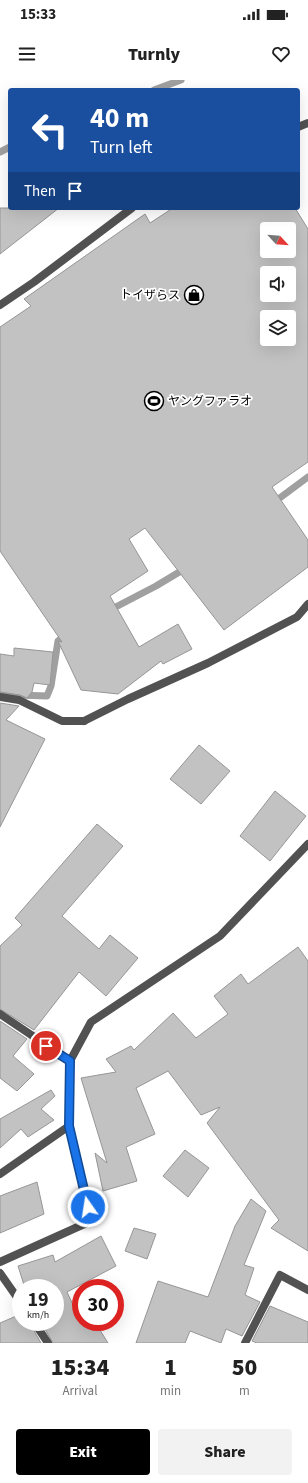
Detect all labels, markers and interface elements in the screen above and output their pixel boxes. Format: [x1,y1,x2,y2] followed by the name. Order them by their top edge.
[20,4,56,25] text: 15:33
[128,42,180,67] text: Turnly
[16,43,38,65] icon: menu
[270,43,292,65] icon: heart
[90,98,149,138] text: 40 m
[24,104,76,156] icon: left
[90,135,152,160] text: Turn left
[64,180,86,202] icon: arrive
[24,181,56,202] text: Then
[260,222,296,258] north arrow
[260,222,296,346] map controls
[260,266,296,302] button: sound
[183,284,205,306] shop icon: トイザらス
[120,287,180,304] place label: トイザらス
[260,310,296,346] button: layers
[143,390,165,412] sports icon: ヤングファラオ
[168,393,252,410] place label: ヤングファラオ
[29,1029,63,1063] pin
[35,1035,57,1057] icon: arrive
[67,1186,109,1228] position arrow
[72,1279,124,1331] speed limit sign: 30
[27,1286,49,1314] text: 19
[27,1308,49,1322] text: km/h
[51,1350,109,1385] text: 15:34
[164,1350,177,1385] text: 1
[232,1350,257,1385] text: 50
[63,1382,97,1400] text: Arrival
[160,1382,181,1400] text: min
[239,1382,250,1400] text: m
[16,1429,150,1475] button: Exit
[158,1429,292,1475] button: Share

